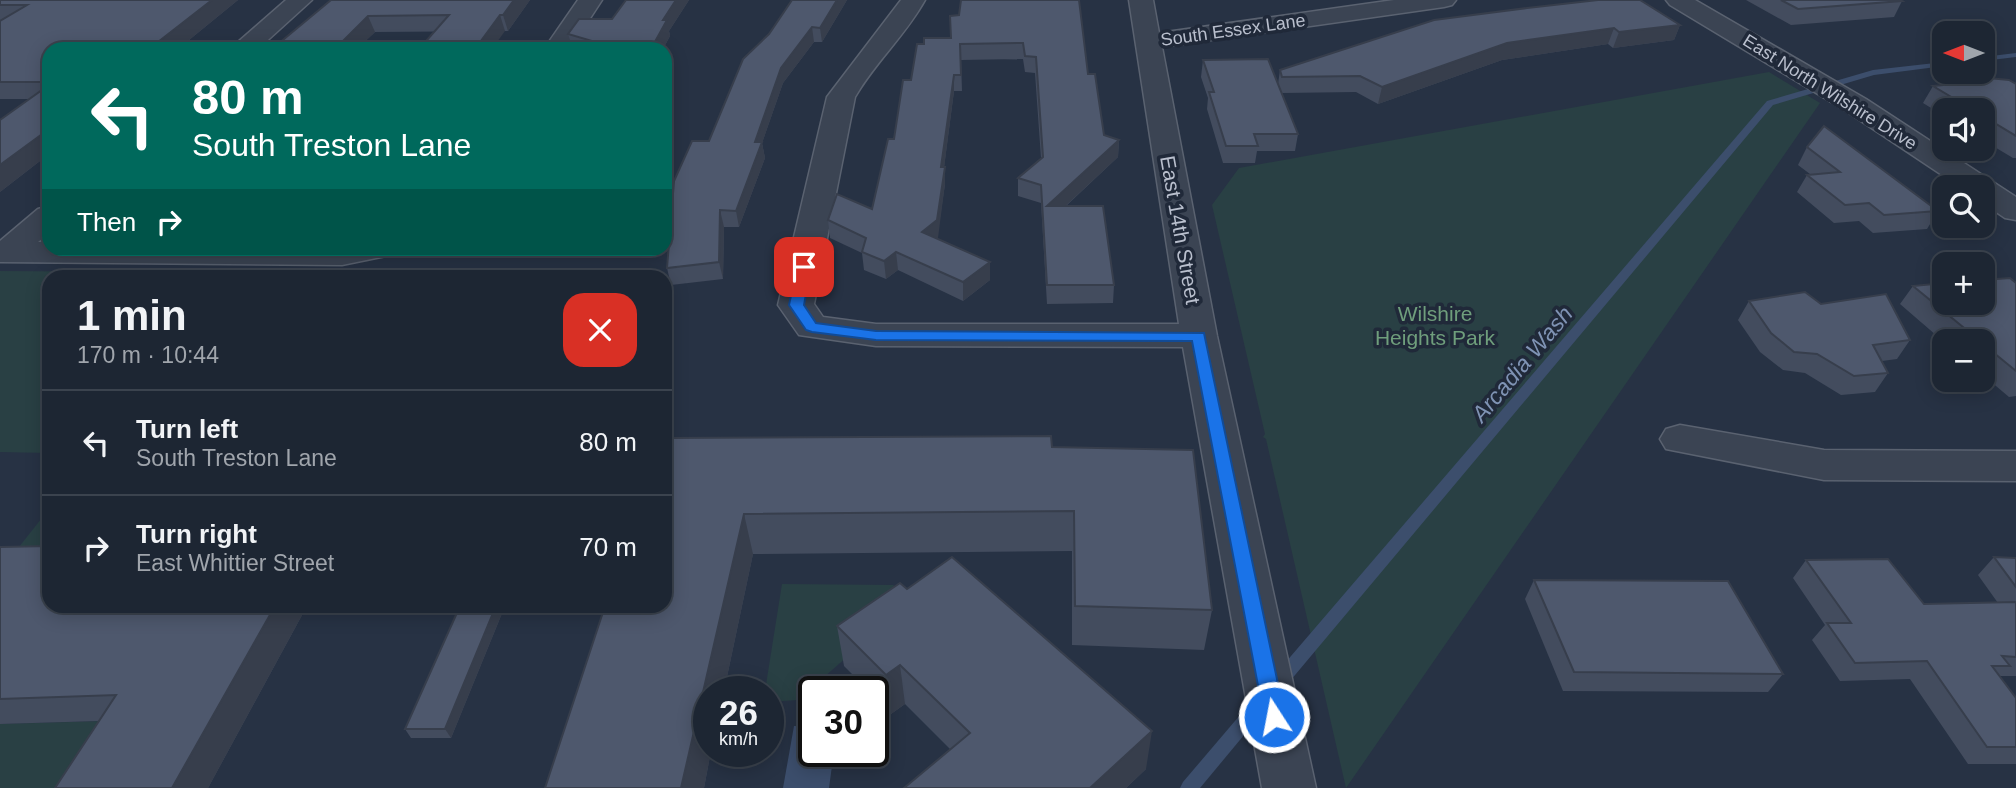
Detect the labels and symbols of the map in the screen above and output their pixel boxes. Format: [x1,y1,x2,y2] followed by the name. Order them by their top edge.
[1159,10,1307,50] street label: South Essex Lane
[1932,21,1995,84] north arrow
[1739,30,1921,154] street label: East North Wilshire Drive
[1156,154,1205,306] street label: East 14th Street
[774,237,834,297] pin
[1465,301,1578,429] water label: Arcadia Wash
[1375,302,1496,349] park label: Wilshire Heights Park
[798,676,889,767] speed limit sign: 30
[1237,680,1311,754] position arrow

